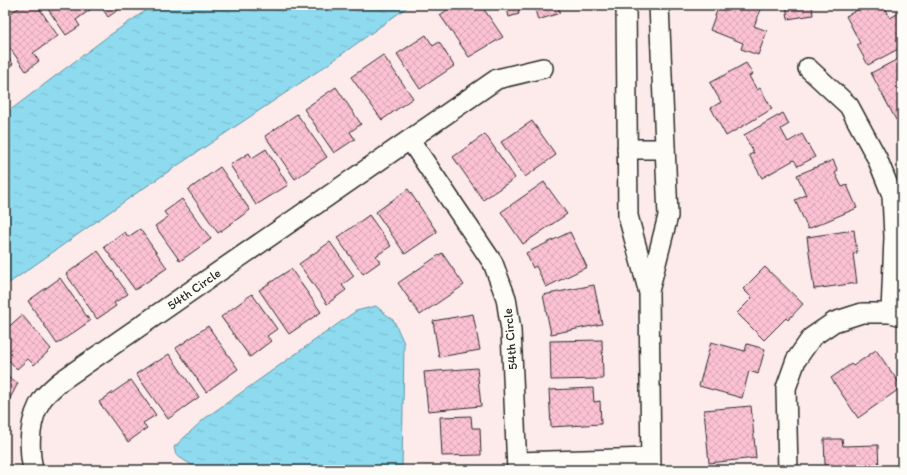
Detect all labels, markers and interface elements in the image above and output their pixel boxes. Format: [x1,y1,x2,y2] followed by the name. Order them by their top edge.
[164,265,224,313] street label: 54th Circle
[500,308,520,370] street label: 54th Circle

